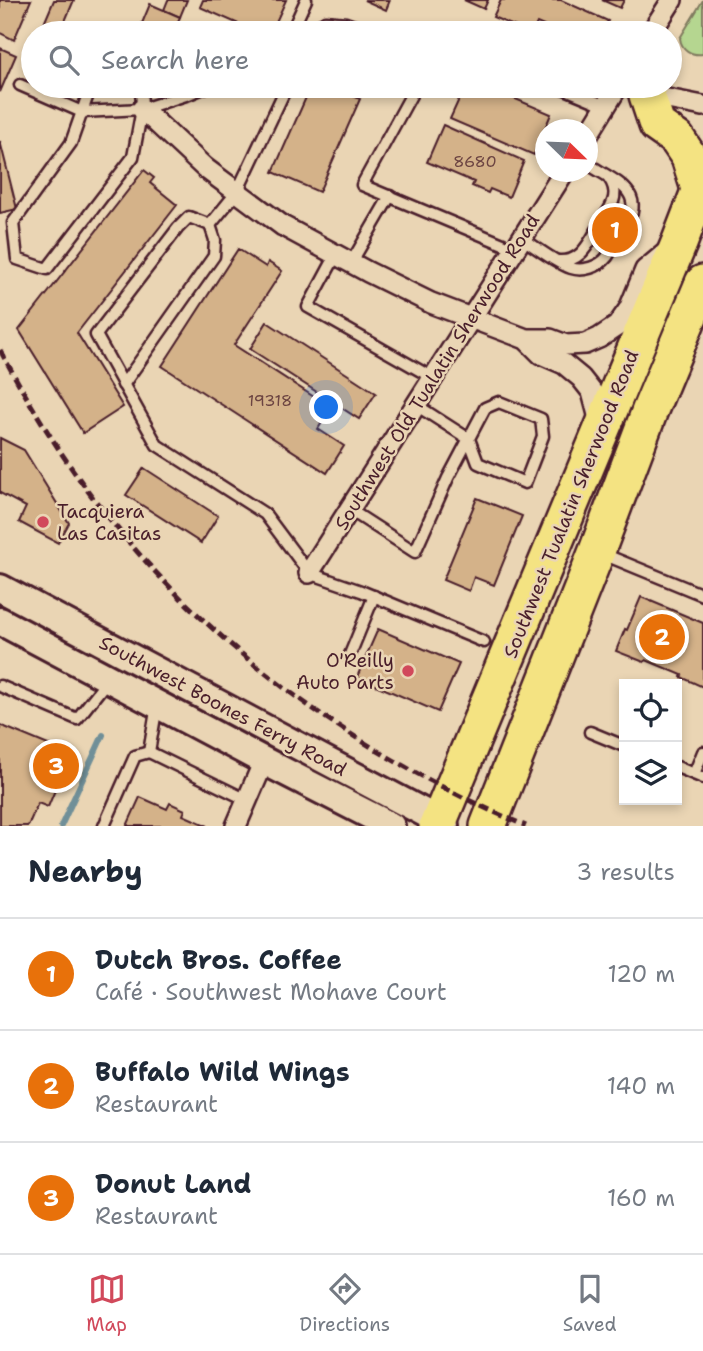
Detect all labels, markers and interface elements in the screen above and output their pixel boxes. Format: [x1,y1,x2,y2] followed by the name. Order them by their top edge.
[21,21,682,98] search box
[45,41,83,79] icon: search
[101,42,250,77] text: Search here
[535,119,598,182] north arrow
[453,151,497,172] house number: 8680
[592,204,638,256] pin: 1
[329,209,545,535] street label: Southwest Old Tualatin Sherwood Road
[498,346,644,662] street label: Southwest Tualatin Sherwood Road
[248,390,292,411] house number: 19318
[309,390,343,424] your location
[57,499,161,546] place label: Tacquiera Las Casitas
[35,514,51,530] marker: Tacquiera Las Casitas
[639,611,685,663] pin: 2
[95,630,351,782] street label: Southwest Boones Ferry Road
[296,648,394,695] place label: O'Reilly Auto Parts
[400,663,416,679] marker: O'Reilly Auto Parts
[619,679,682,805] map controls
[619,679,682,742] button: locate
[33,740,79,792] pin: 3
[619,742,682,805] button: layers
[28,851,143,892] text: Nearby
[576,857,675,887] text: 3 results
[95,942,342,977] text: Dutch Bros. Coffee
[46,959,56,989] text: 1
[607,959,675,989] text: 120 m
[95,977,447,1007] text: Café · Southwest Mohave Court
[95,1054,350,1089] text: Buffalo Wild Wings
[43,1071,59,1101] text: 2
[607,1071,675,1101] text: 140 m
[95,1089,218,1119] text: Restaurant
[95,1166,251,1201] text: Donut Land
[43,1183,59,1213] text: 3
[607,1183,675,1213] text: 160 m
[95,1201,218,1231] text: Restaurant
[86,1270,127,1337] tab: Map
[300,1270,390,1337] tab: Directions
[563,1270,617,1337] tab: Saved

